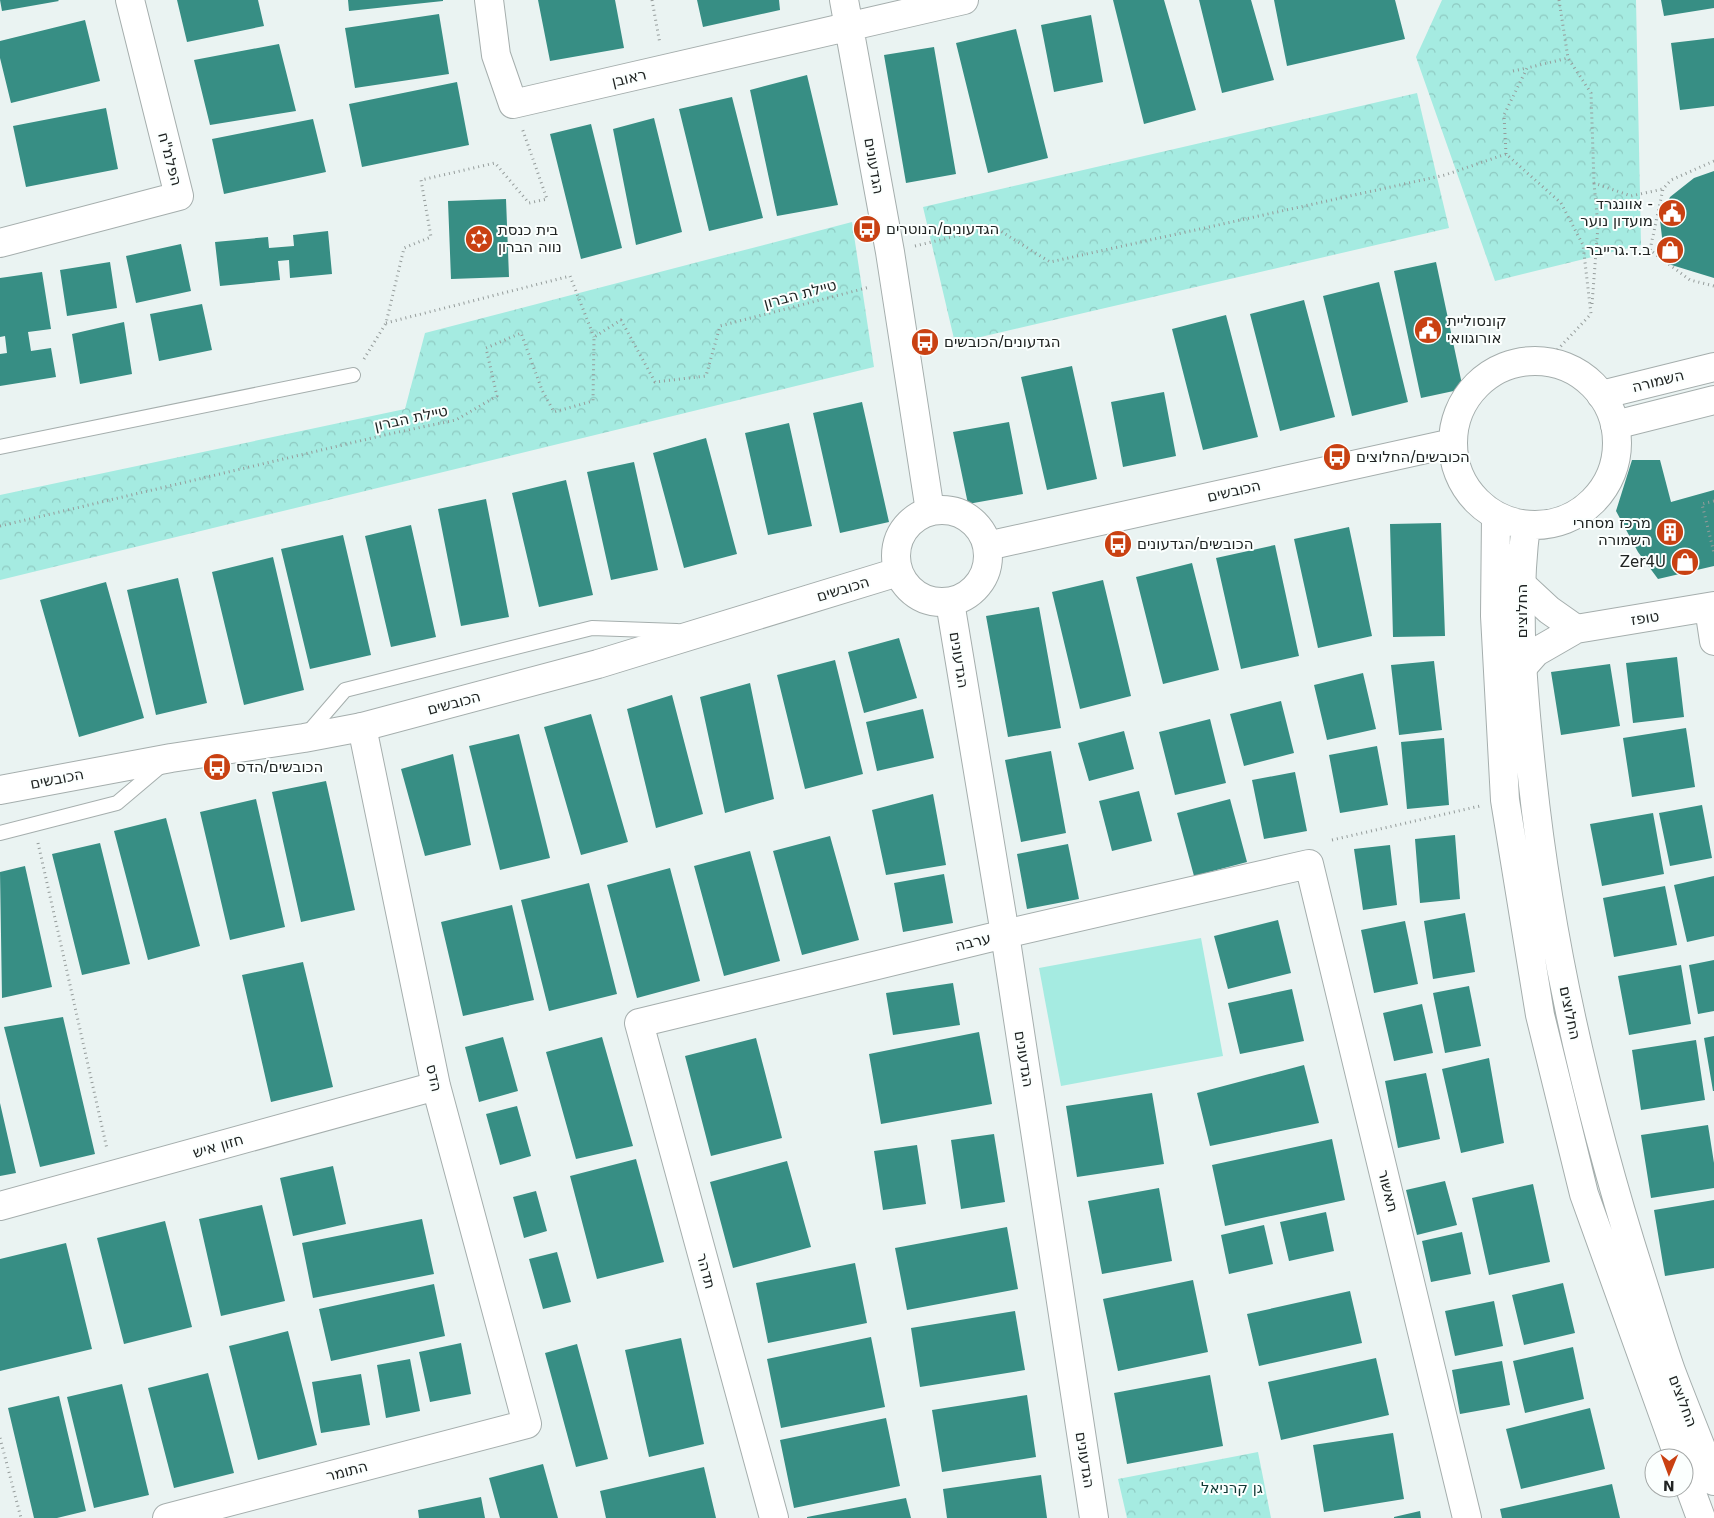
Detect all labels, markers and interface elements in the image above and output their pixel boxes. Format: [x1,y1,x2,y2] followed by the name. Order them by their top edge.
[610,65,648,91] street label: ראובן
[154,130,186,188] street label: הפלמ"ח
[860,136,888,196] street label: הגדעונים
[1580,195,1653,230] place label: אוונגרד - מועדון נוער
[1657,198,1687,228] public building icon: אוונגרד - מועדון נוער
[852,214,882,244] bus stop icon: הגדעונים/הנוטרים
[886,220,999,238] place label: הגדעונים/הנוטרים
[498,221,562,256] place label: בית כנסת נווה הברון
[464,224,494,254] synagogue icon: בית כנסת נווה הברון
[1655,235,1685,265] shop icon: ב.ד.גרייבר
[1586,241,1651,259] place label: ב.ד.גרייבר
[762,276,838,312] street label: טיילת הברון
[1447,312,1507,347] place label: קונסוליית אורוגוואי
[1413,315,1443,345] public building icon: קונסוליית אורוגוואי
[910,327,940,357] bus stop icon: הגדעונים/הכובשים
[944,333,1060,351] place label: הגדעונים/הכובשים
[1630,366,1686,396] street label: השמורה
[373,401,449,435] street label: טיילת הברון
[1322,442,1352,472] bus stop icon: הכובשים/החלוצים
[1356,448,1470,466] place label: הכובשים/החלוצים
[1205,476,1263,506] street label: הכובשים
[1573,514,1651,549] place label: מרכז מסחרי השמורה
[1655,517,1685,547] building icon: מרכז מסחרי השמורה
[1103,529,1133,559] bus stop icon: הכובשים/הגדעונים
[1137,535,1253,553] place label: הכובשים/הגדעונים
[1670,547,1700,577] shop icon: Zer4U
[1620,553,1666,571] place label: Zer4U
[814,572,872,606] street label: הכובשים
[1513,584,1531,638] street label: החלוצים
[1630,607,1660,629] street label: טופז
[946,630,972,690] street label: הגדעונים
[425,687,483,719] street label: הכובשים
[202,752,232,782] bus stop icon: הכובשים/הדס
[236,758,323,776] place label: הכובשים/הדס
[29,765,85,793] street label: הכובשים
[953,929,993,955] street label: ערבה
[1556,985,1584,1041] street label: החלוצים
[1011,1029,1037,1089] street label: הגדעונים
[422,1062,446,1094] street label: הדס
[191,1130,245,1162] street label: חזון איש
[1374,1168,1402,1214] street label: תאשור
[693,1251,719,1291] street label: תדהר
[1665,1372,1701,1430] street label: החלוצים
[1072,1430,1098,1490] street label: הגדעונים
[1644,1448,1694,1498] north arrow
[324,1457,370,1485] street label: התומר
[1663,1478,1675,1494] text: N
[1201,1479,1263,1497] park label: גן קרניאל

